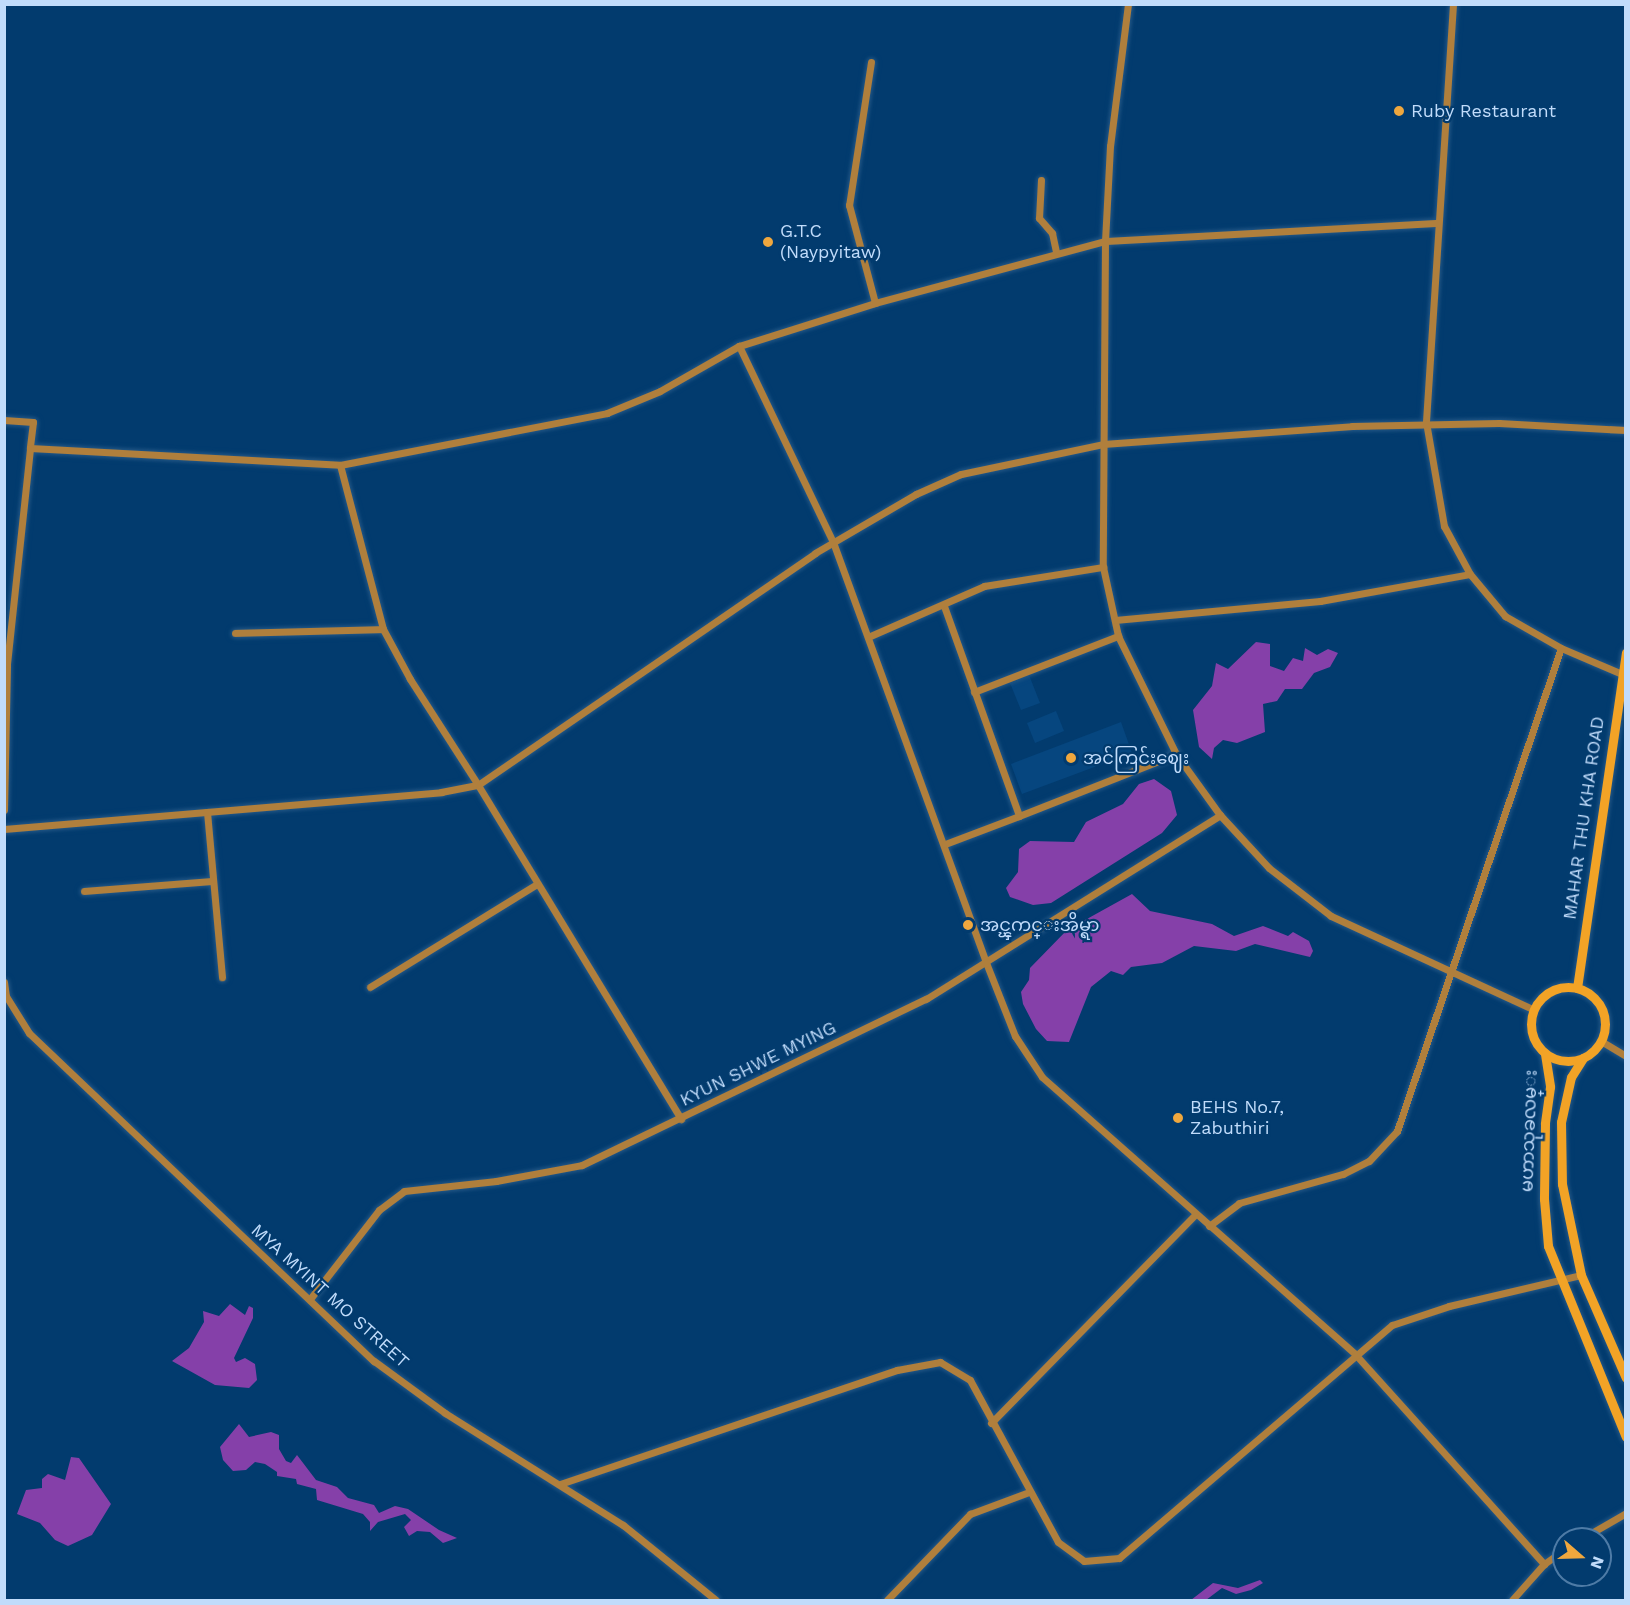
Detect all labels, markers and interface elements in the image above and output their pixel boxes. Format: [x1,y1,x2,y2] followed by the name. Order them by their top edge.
[1411,100,1557,122] place label: Ruby Restaurant
[1392,104,1406,118] marker: Ruby Restaurant
[780,221,881,264] place label: G.T.C (Naypyitaw)
[761,235,775,249] marker: G.T.C (Naypyitaw)
[1559,714,1609,922] street label: MAHAR THU KHA ROAD
[1083,747,1189,769] place label: အင်ကြင်းဈေး
[1064,751,1078,765] marker: အင်ကြင်းဈေး
[980,914,1099,936] place label: အင္ၾကင္းအိမ္ရာ
[961,918,975,932] marker: အင္ၾကင္းအိမ္ရာ
[677,1017,839,1111] street label: KYUN SHWE MYING
[1516,1069,1542,1193] street label: မဟာသုခလမ္း
[1190,1097,1284,1140] place label: BEHS No.7, Zabuthiri
[1171,1111,1185,1125] marker: BEHS No.7, Zabuthiri
[246,1219,414,1373] street label: MYA MYINT MO STREET
[1552,1527,1612,1587] north arrow
[1587,1554,1608,1571] text: N

